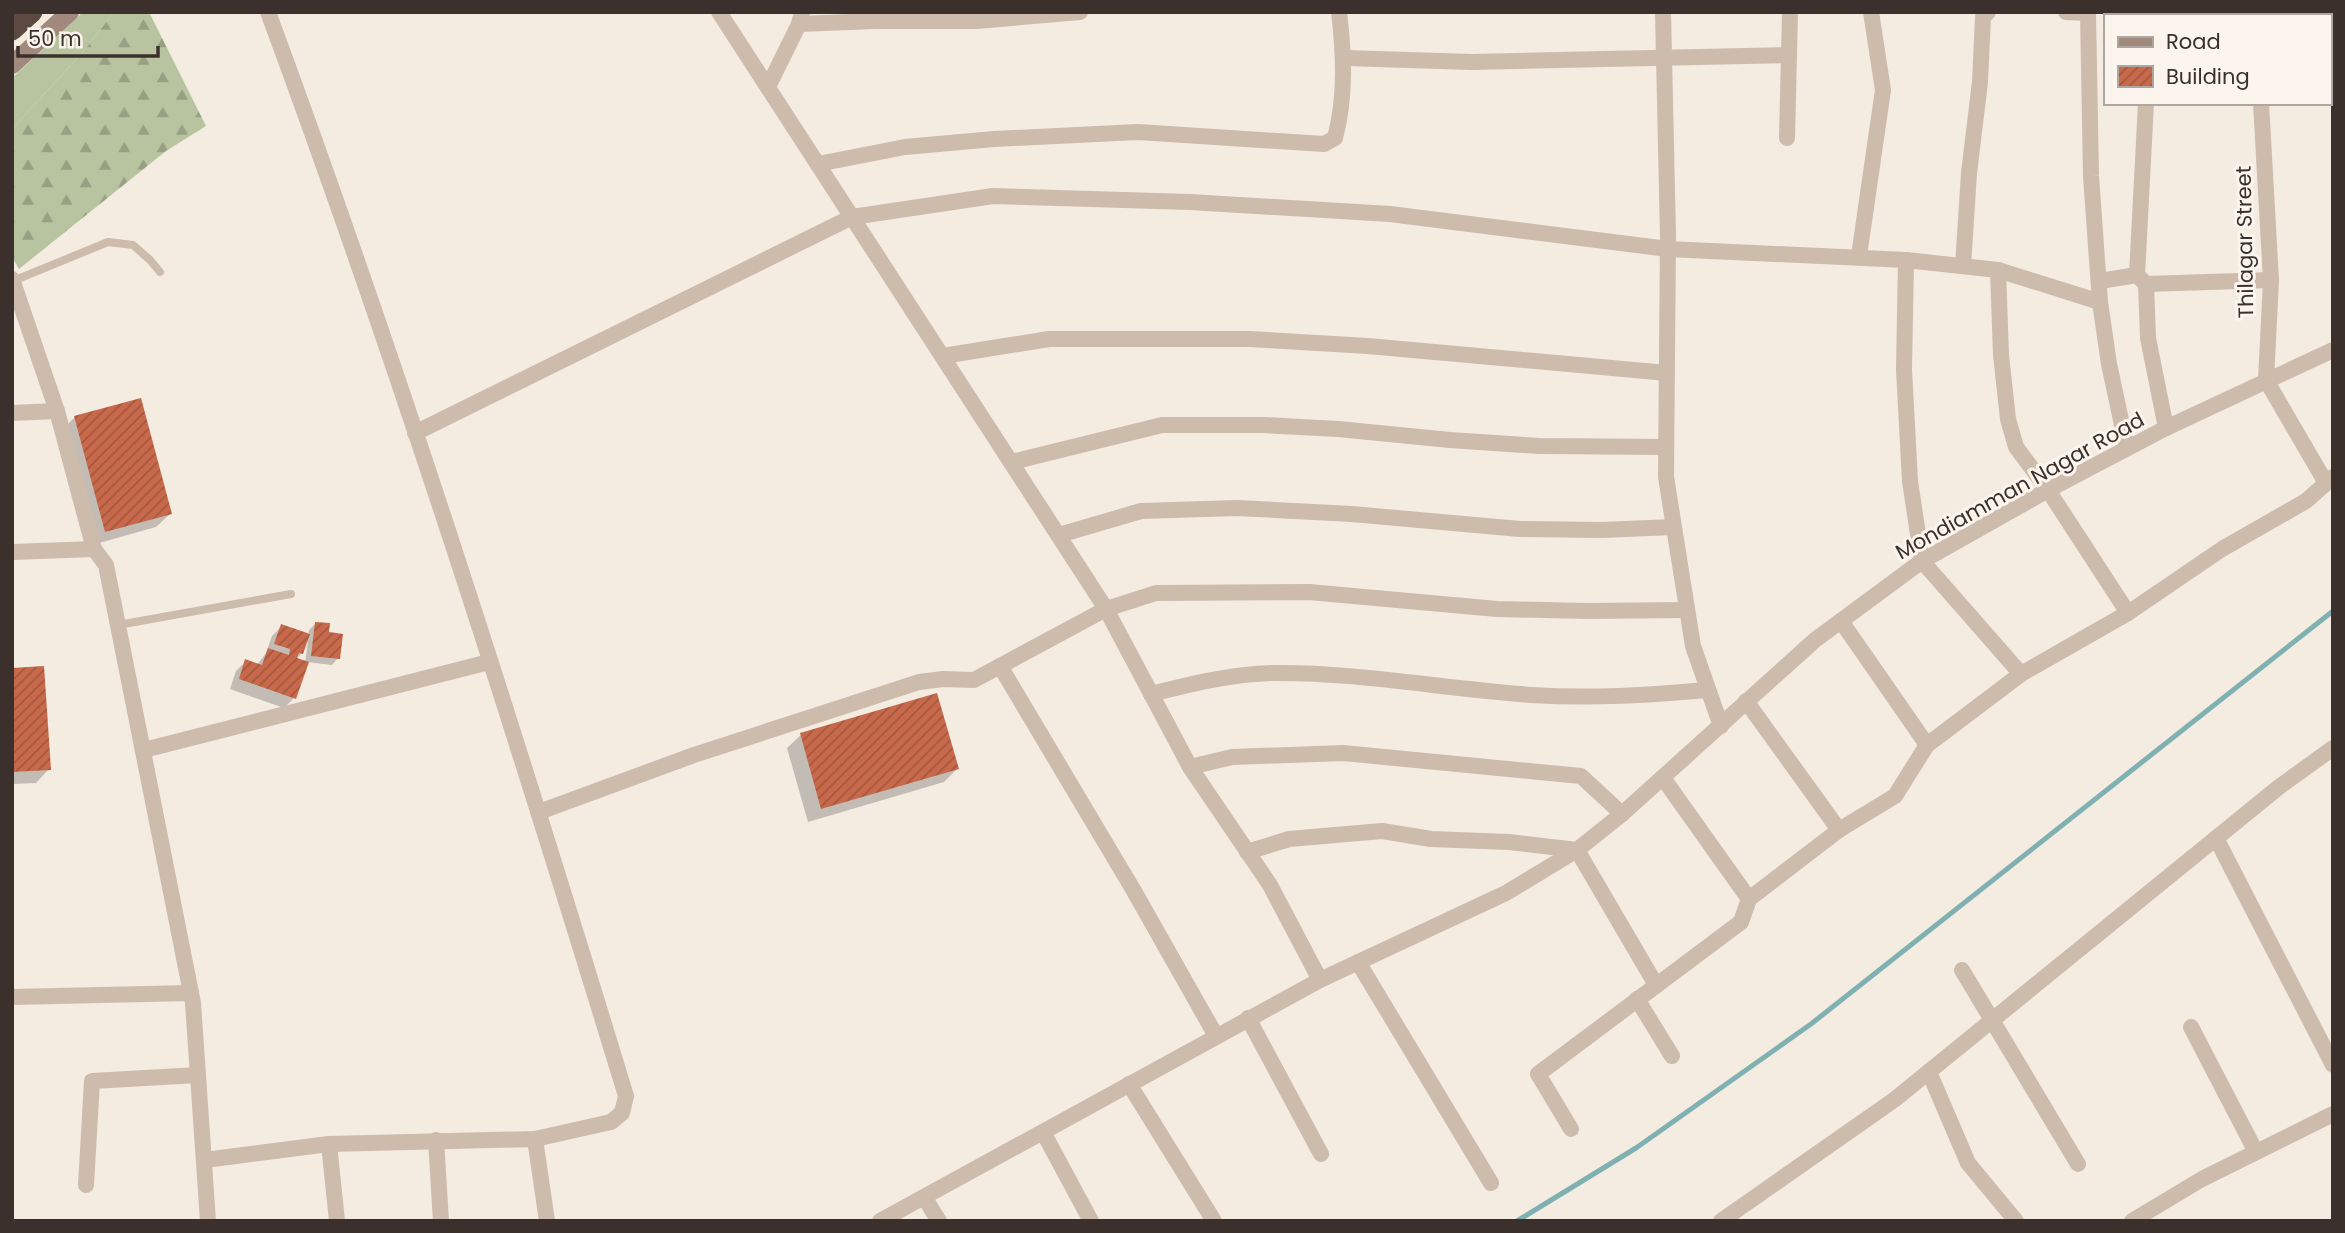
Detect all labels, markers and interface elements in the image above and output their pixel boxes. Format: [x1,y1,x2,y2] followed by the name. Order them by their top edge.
[18,14,158,58] scale bar
[2104,14,2331,105] legend
[28,24,82,53] text: 50 m
[2166,27,2221,56] text: Road
[2166,62,2250,91] text: Building
[2229,165,2260,319] street label: Thilagar Street
[1890,405,2149,566] street label: Mondiamman Nagar Road

